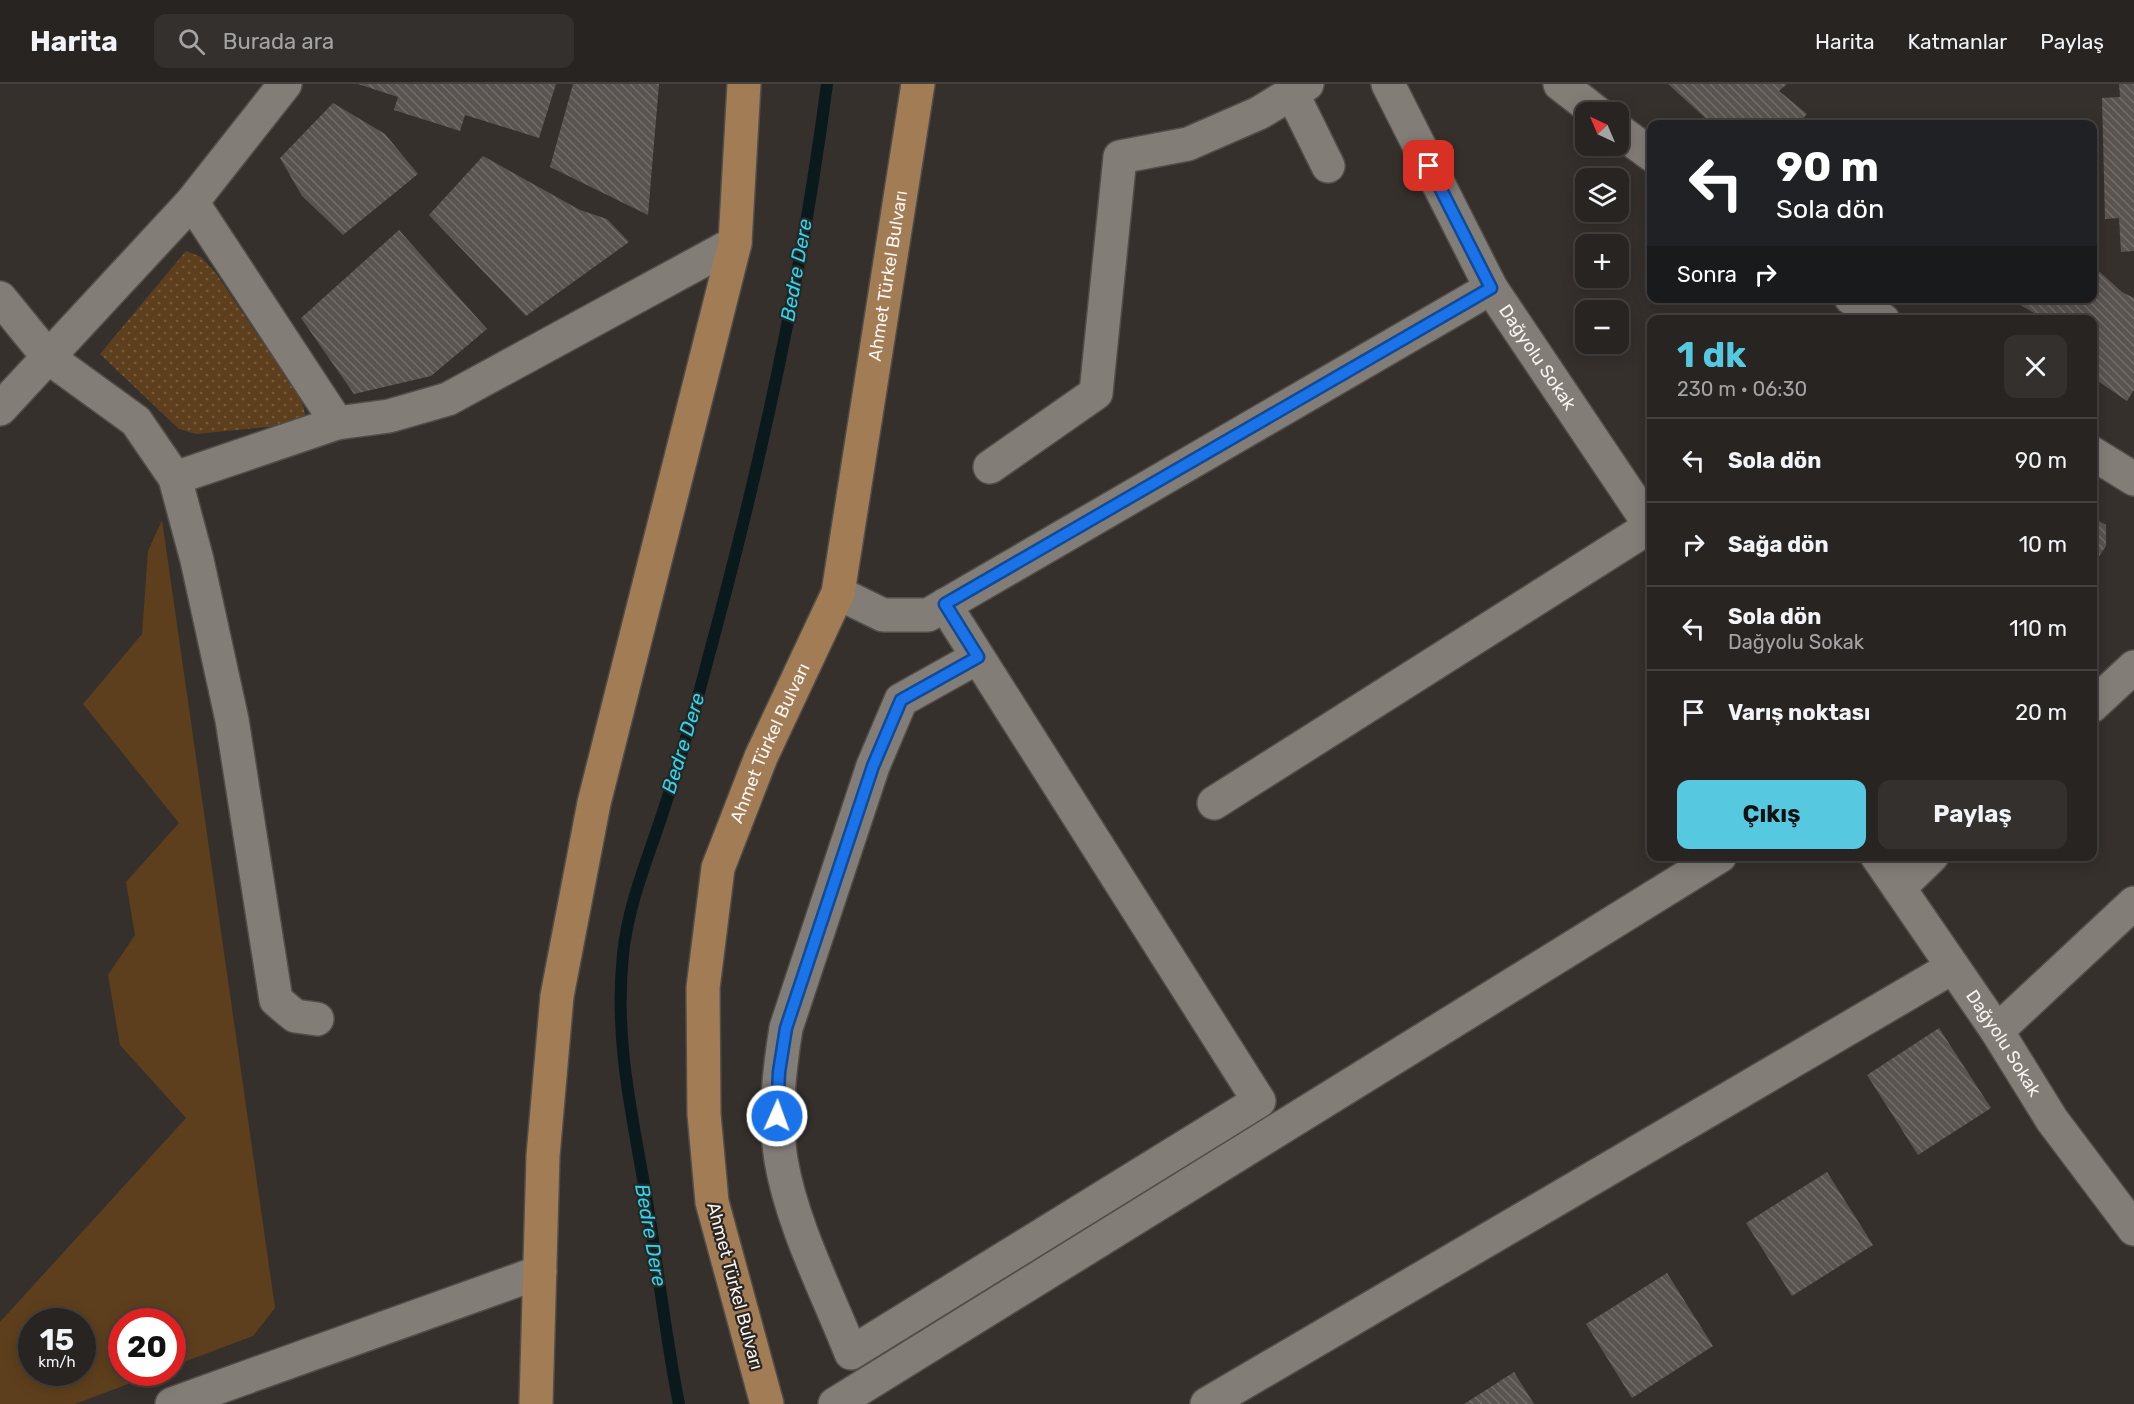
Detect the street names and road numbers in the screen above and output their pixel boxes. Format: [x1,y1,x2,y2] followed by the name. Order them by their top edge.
[864,189,912,363] street label: Ahmet Türkel Bulvarı
[1494,300,1581,415] street label: Dağyolu Sokak
[725,659,815,826] street label: Ahmet Türkel Bulvarı
[1961,986,2046,1101] street label: Dağyolu Sokak
[702,1200,768,1372] street label: Ahmet Türkel Bulvarı

